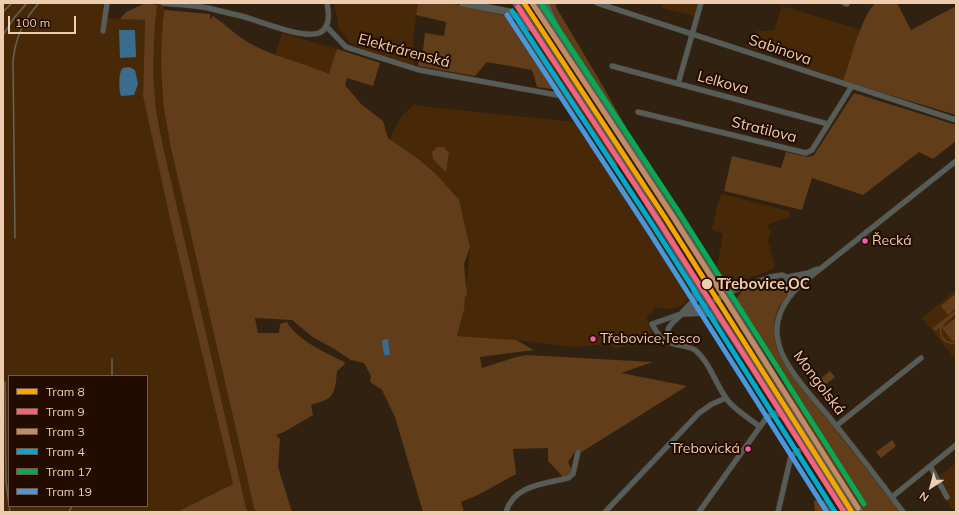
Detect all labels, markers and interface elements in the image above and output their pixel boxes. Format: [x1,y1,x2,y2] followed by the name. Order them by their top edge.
[10,8,78,34] scale bar
[15,15,50,30] text: 100 m
[356,30,452,72] street label: Elektrárenská
[746,31,814,69] street label: Sabinova
[695,67,751,99] street label: Lelkova
[730,113,798,147] street label: Stratilova
[872,233,912,249] place label: Řecká
[860,236,870,246] marker: Řecká
[717,275,810,293] place label: Třebovice,OC
[700,277,714,291] marker: Třebovice,OC
[600,331,701,347] place label: Třebovice,Tesco
[588,334,598,344] marker: Třebovice,Tesco
[789,347,849,419] street label: Mongolská
[8,375,148,507] legend
[46,384,85,399] text: Tram 8
[46,404,85,419] text: Tram 9
[46,424,85,439] text: Tram 3
[670,441,740,457] place label: Třebovická
[46,444,85,459] text: Tram 4
[743,444,753,454] marker: Třebovická
[46,464,92,479] text: Tram 17
[911,467,951,507] north arrow
[46,484,92,499] text: Tram 19
[916,489,931,505] text: N

